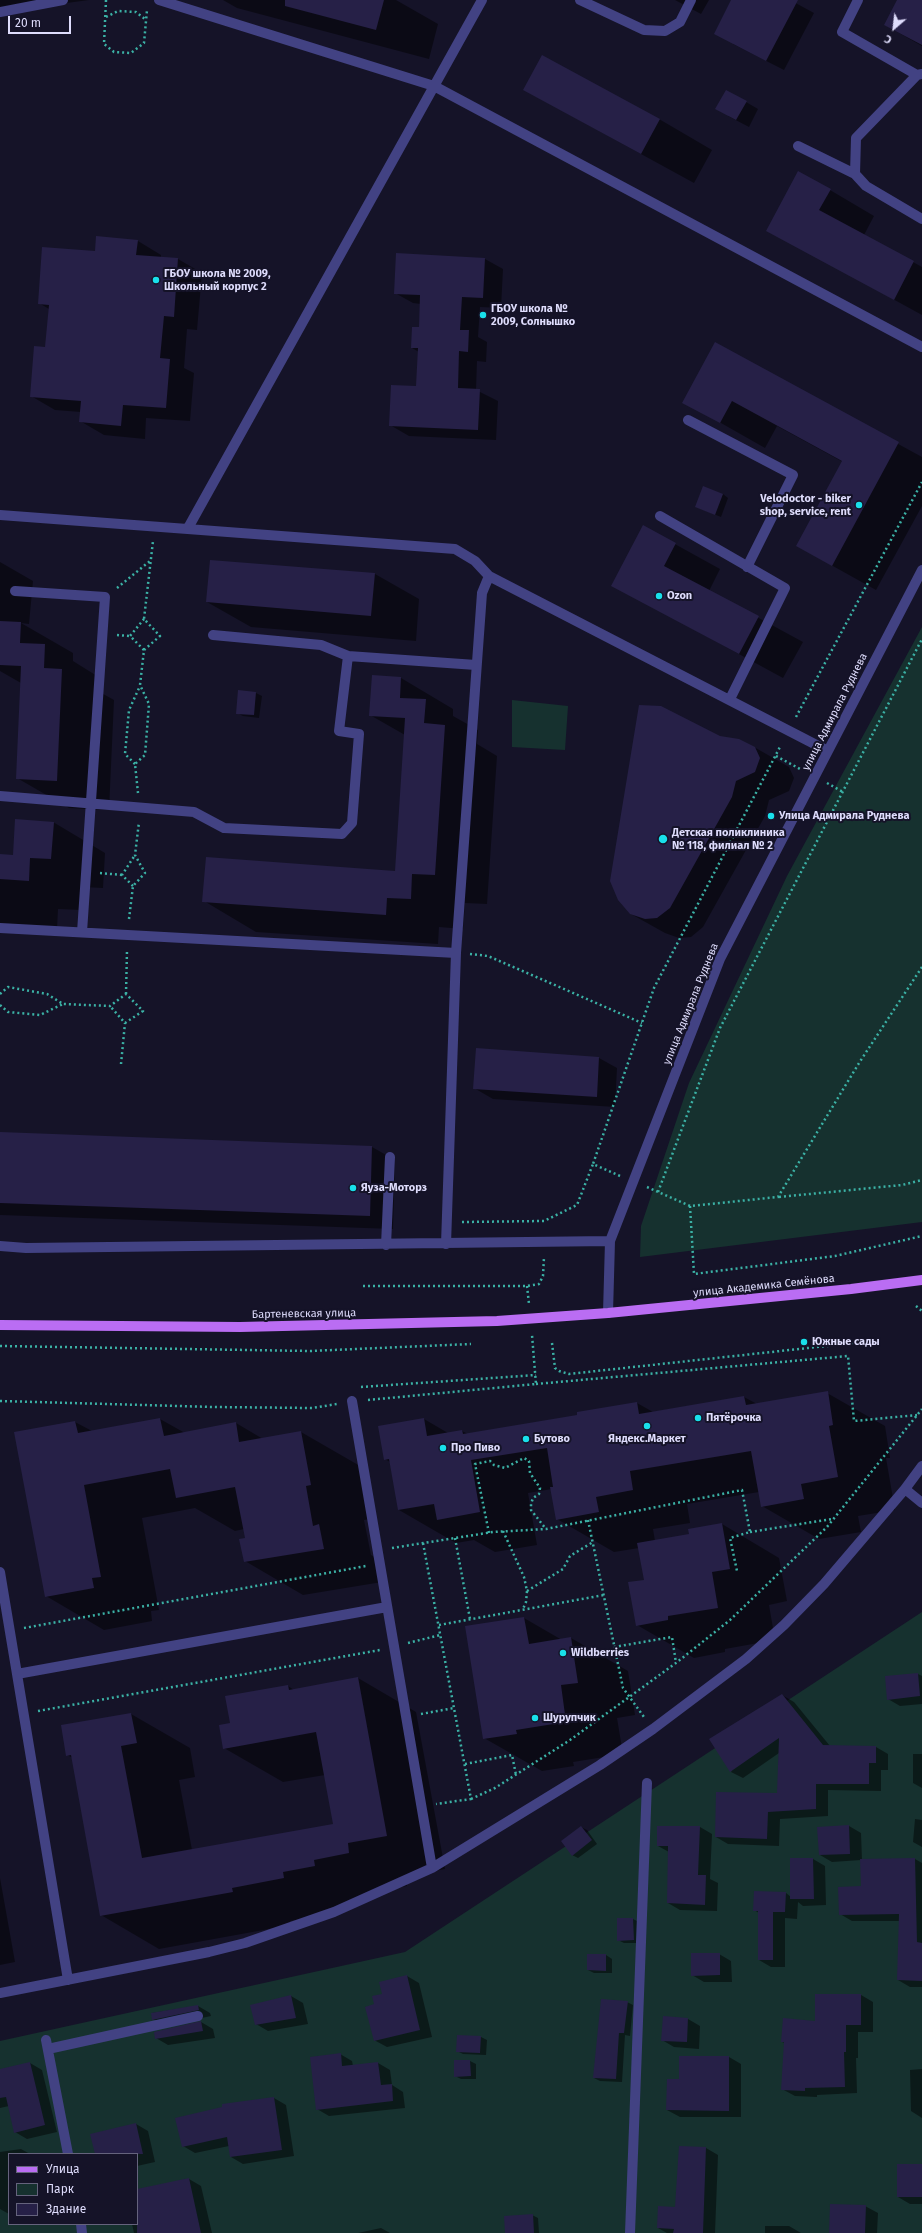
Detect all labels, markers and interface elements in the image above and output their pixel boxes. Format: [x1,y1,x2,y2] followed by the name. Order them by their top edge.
[10,8,73,34] scale bar
[874,8,914,48] north arrow
[15,16,41,30] text: 20 m
[882,32,894,46] text: С
[164,267,271,293] place label: ГБОУ школа № 2009, Школьный корпус 2
[151,275,161,285] marker: ГБОУ школа № 2009, Школьный корпус 2
[491,302,575,328] place label: ГБОУ школа № 2009, Солнышко
[478,310,488,320] marker: ГБОУ школа № 2009, Солнышко
[760,492,851,518] place label: Velodoctor - biker shop, service, rent
[854,500,864,510] marker: Velodoctor - biker shop, service, rent
[667,589,692,603] place label: Ozon
[654,591,664,601] marker: Ozon
[800,651,870,773] street label: улица Адмирала Руднева
[779,809,909,823] place label: Улица Адмирала Руднева
[766,811,776,821] marker: Улица Адмирала Руднева
[672,826,785,852] place label: Детская поликлиника № 118, филиал № 2
[657,833,669,845] marker: Детская поликлиника № 118, филиал № 2
[661,941,721,1067] street label: улица Адмирала Руднева
[361,1181,427,1195] place label: Яуза-Моторз
[348,1183,358,1193] marker: Яуза-Моторз
[693,1272,835,1300] street label: улица Академика Семёнова
[252,1306,356,1322] street label: Бартеневская улица
[812,1335,880,1349] place label: Южные сады
[799,1337,809,1347] marker: Южные сады
[706,1411,761,1425] place label: Пятёрочка
[693,1413,703,1423] marker: Пятёрочка
[642,1421,652,1431] marker: Яндекс.Маркет
[534,1432,570,1446] place label: Бутово
[608,1432,686,1446] place label: Яндекс.Маркет
[521,1434,531,1444] marker: Бутово
[451,1441,500,1455] place label: Про Пиво
[438,1443,448,1453] marker: Про Пиво
[571,1646,629,1660] place label: Wildberries
[558,1648,568,1658] marker: Wildberries
[543,1711,596,1725] place label: Шурупчик
[530,1713,540,1723] marker: Шурупчик
[8,2153,138,2225] legend
[46,2162,80,2176] text: Улица
[46,2182,74,2196] text: Парк
[46,2202,86,2216] text: Здание

